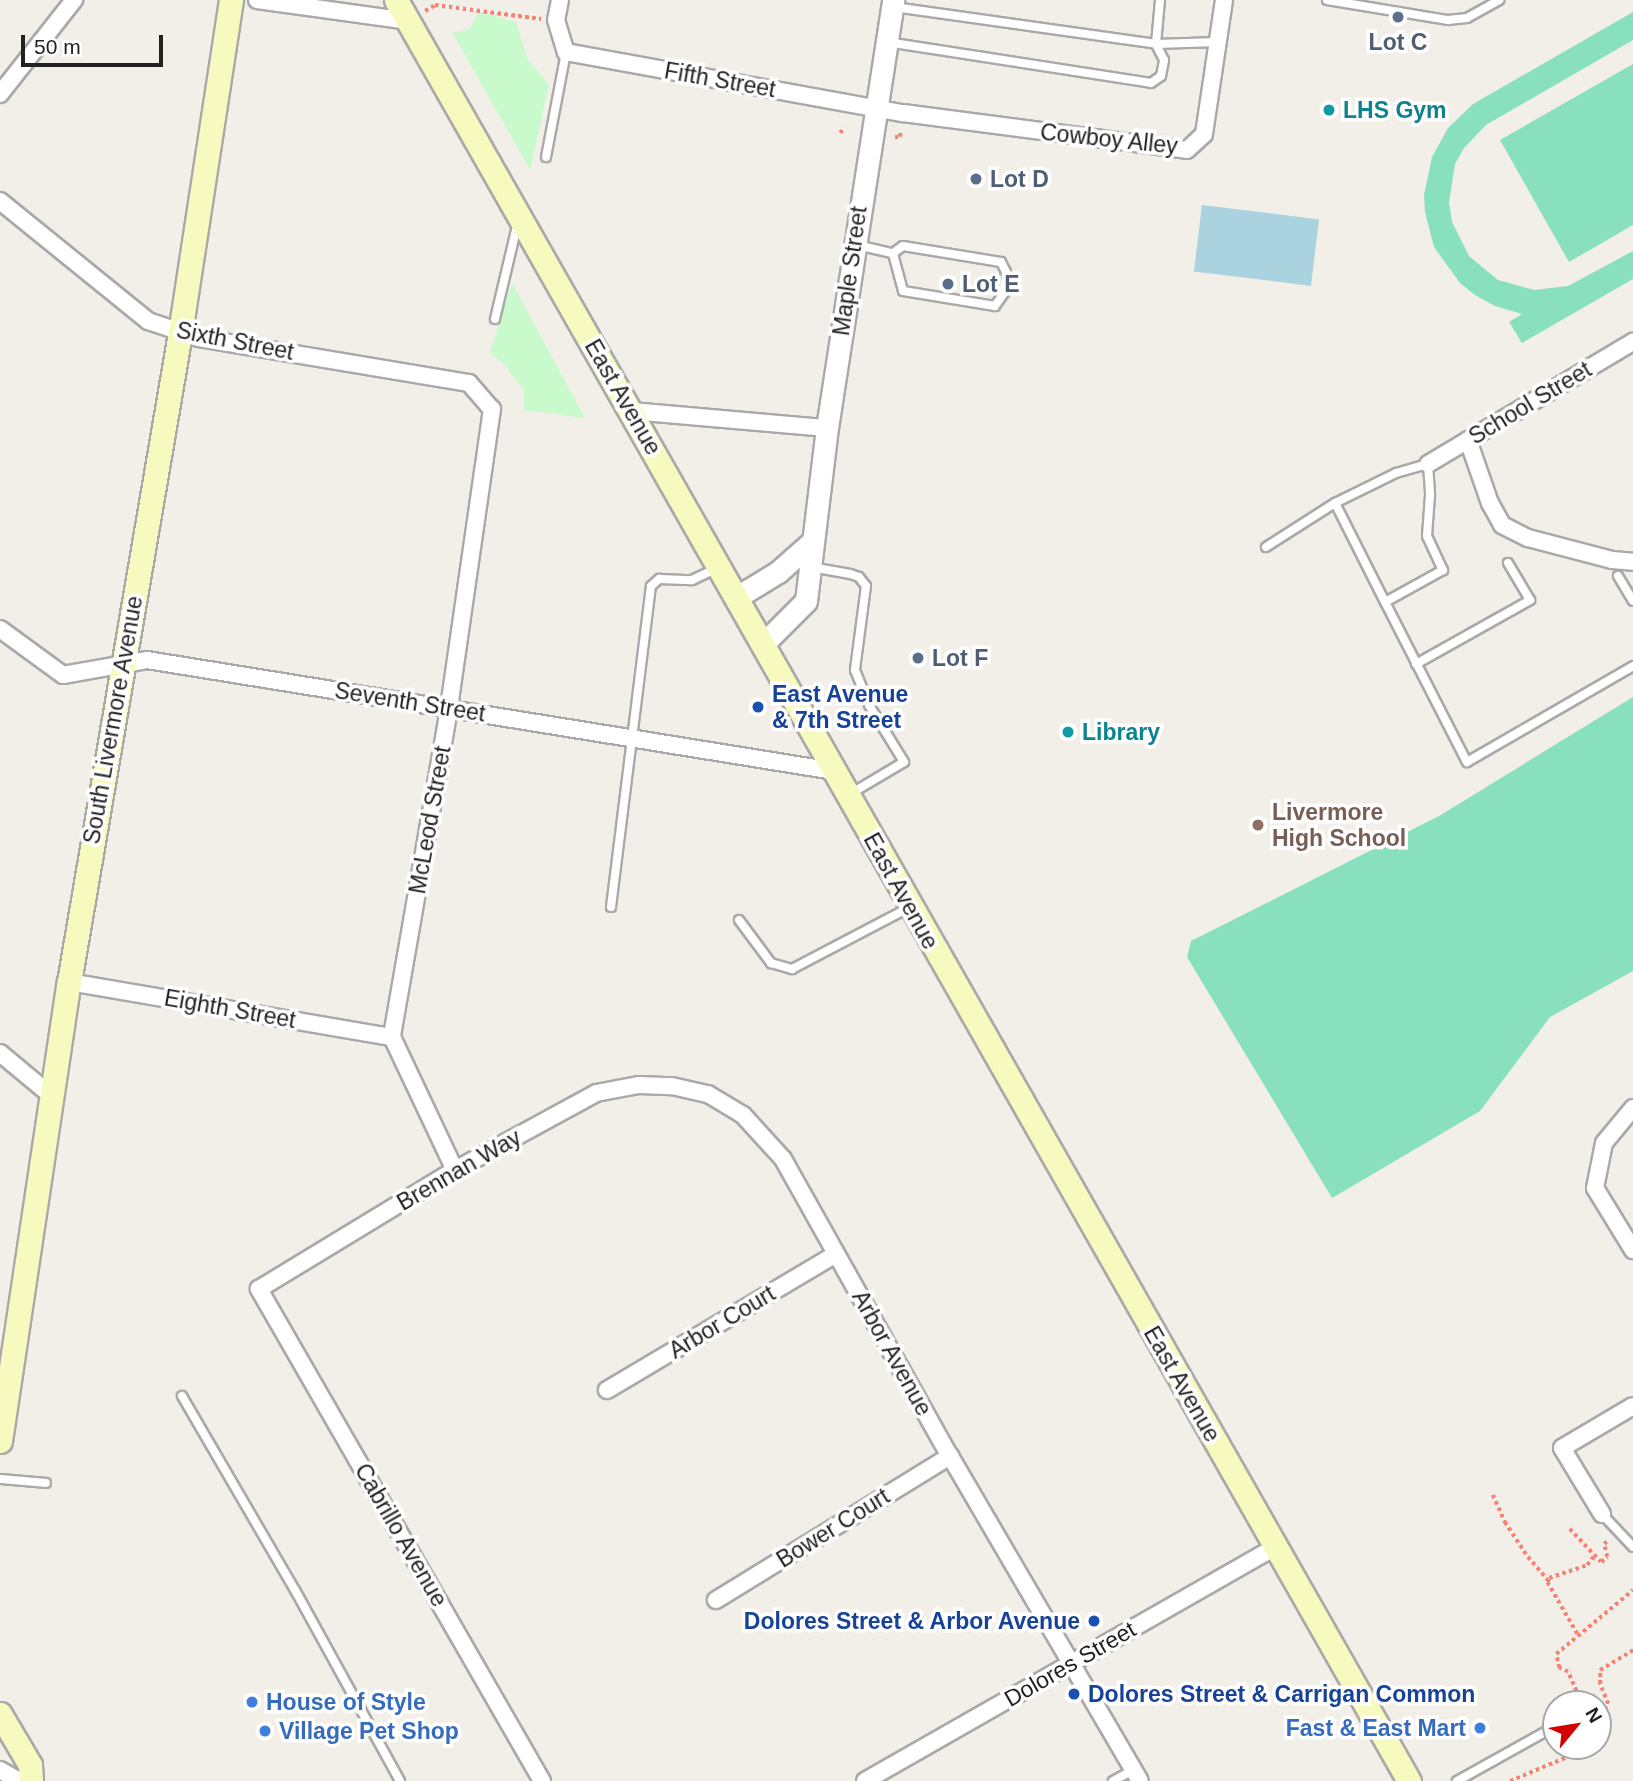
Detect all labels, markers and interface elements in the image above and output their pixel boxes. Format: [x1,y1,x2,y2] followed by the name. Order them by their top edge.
[1390,9,1406,25] marker: Lot C
[24,21,166,65] scale bar
[1369,28,1427,56] place label: Lot C
[34,35,81,58] text: 50 m
[662,57,778,103] street label: Fifth Street
[1343,96,1447,124] place label: LHS Gym
[1321,102,1337,118] marker: LHS Gym
[1038,118,1180,160] street label: Cowboy Alley
[990,165,1049,193] place label: Lot D
[968,171,984,187] marker: Lot D
[827,205,873,337] street label: Maple Street
[962,270,1019,298] place label: Lot E
[940,276,956,292] marker: Lot E
[174,316,296,366] street label: Sixth Street
[579,334,667,460] street label: East Avenue
[1464,356,1596,450] street label: School Street
[77,593,149,847] street label: South Livermore Avenue
[932,644,988,672] place label: Lot F
[910,650,926,666] marker: Lot F
[333,676,487,728] street label: Seventh Street
[772,680,909,734] place label: East Avenue & 7th Street
[750,699,766,715] marker: East Avenue & 7th Street
[1082,718,1160,746] place label: Library
[1060,724,1076,740] marker: Library
[403,744,457,896] street label: McLeod Street
[1272,798,1406,852] place label: Livermore High School
[1250,817,1266,833] marker: Livermore High School
[857,827,945,955] street label: East Avenue
[162,984,298,1034] street label: Eighth Street
[392,1123,526,1217] street label: Brennan Way
[664,1280,780,1364] street label: Arbor Court
[846,1285,938,1421] street label: Arbor Avenue
[1138,1321,1226,1447] street label: East Avenue
[349,1458,453,1612] street label: Cabrillo Avenue
[771,1482,895,1574] street label: Bower Court
[742,1607,1080,1635] place label: Dolores Street & Arbor Avenue
[1086,1613,1102,1629] marker: Dolores Street & Arbor Avenue
[999,1615,1141,1713] street label: Dolores Street
[1088,1680,1475,1708] place label: Dolores Street & Carrigan Common
[1066,1686,1082,1702] marker: Dolores Street & Carrigan Common
[266,1688,426,1716] place label: House of Style
[1542,1690,1612,1760] north arrow
[244,1694,260,1710] marker: House of Style
[1581,1704,1606,1726] text: N
[1286,1714,1466,1742] place label: Fast & East Mart
[279,1717,459,1745] place label: Village Pet Shop
[1472,1720,1488,1736] marker: Fast & East Mart
[257,1723,273,1739] marker: Village Pet Shop

